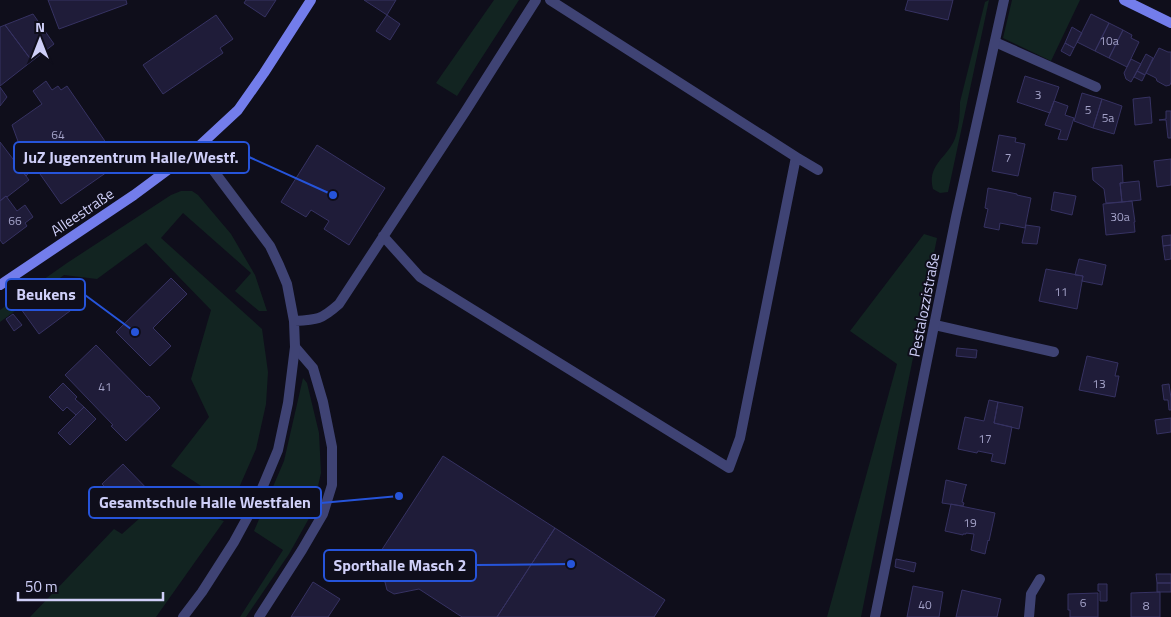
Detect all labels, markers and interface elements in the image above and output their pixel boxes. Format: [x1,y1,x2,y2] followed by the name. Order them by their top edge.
[15,15,65,65] north arrow
[35,16,45,37] text: N
[1099,31,1119,50] house number: 10a
[1035,85,1041,104] house number: 3
[1085,100,1092,119] house number: 5
[1102,108,1114,127] house number: 5a
[51,125,65,144] house number: 64
[14,142,249,173] callout: JuZ Jugenzentrum Halle/Westf.
[23,145,239,169] text: JuZ Jugenzentrum Halle/Westf.
[1005,148,1011,167] house number: 7
[46,182,118,242] street label: Alleestraße
[1110,207,1130,226] house number: 30a
[8,211,22,230] house number: 66
[903,251,945,359] street label: Pestalozzistraße
[6,279,85,310] callout: Beukens
[16,282,76,306] text: Beukens
[1054,282,1068,301] house number: 11
[1092,374,1106,393] house number: 13
[98,377,112,396] house number: 41
[978,429,992,448] house number: 17
[89,487,321,518] callout: Gesamtschule Halle Westfalen
[99,490,311,514] text: Gesamtschule Halle Westfalen
[963,513,977,532] house number: 19
[324,550,476,581] callout: Sporthalle Masch 2
[334,553,466,577] text: Sporthalle Masch 2
[18,570,162,602] scale bar
[25,575,58,598] text: 50 m
[1080,593,1087,612] house number: 6
[918,595,932,614] house number: 40
[1143,596,1150,615] house number: 8

